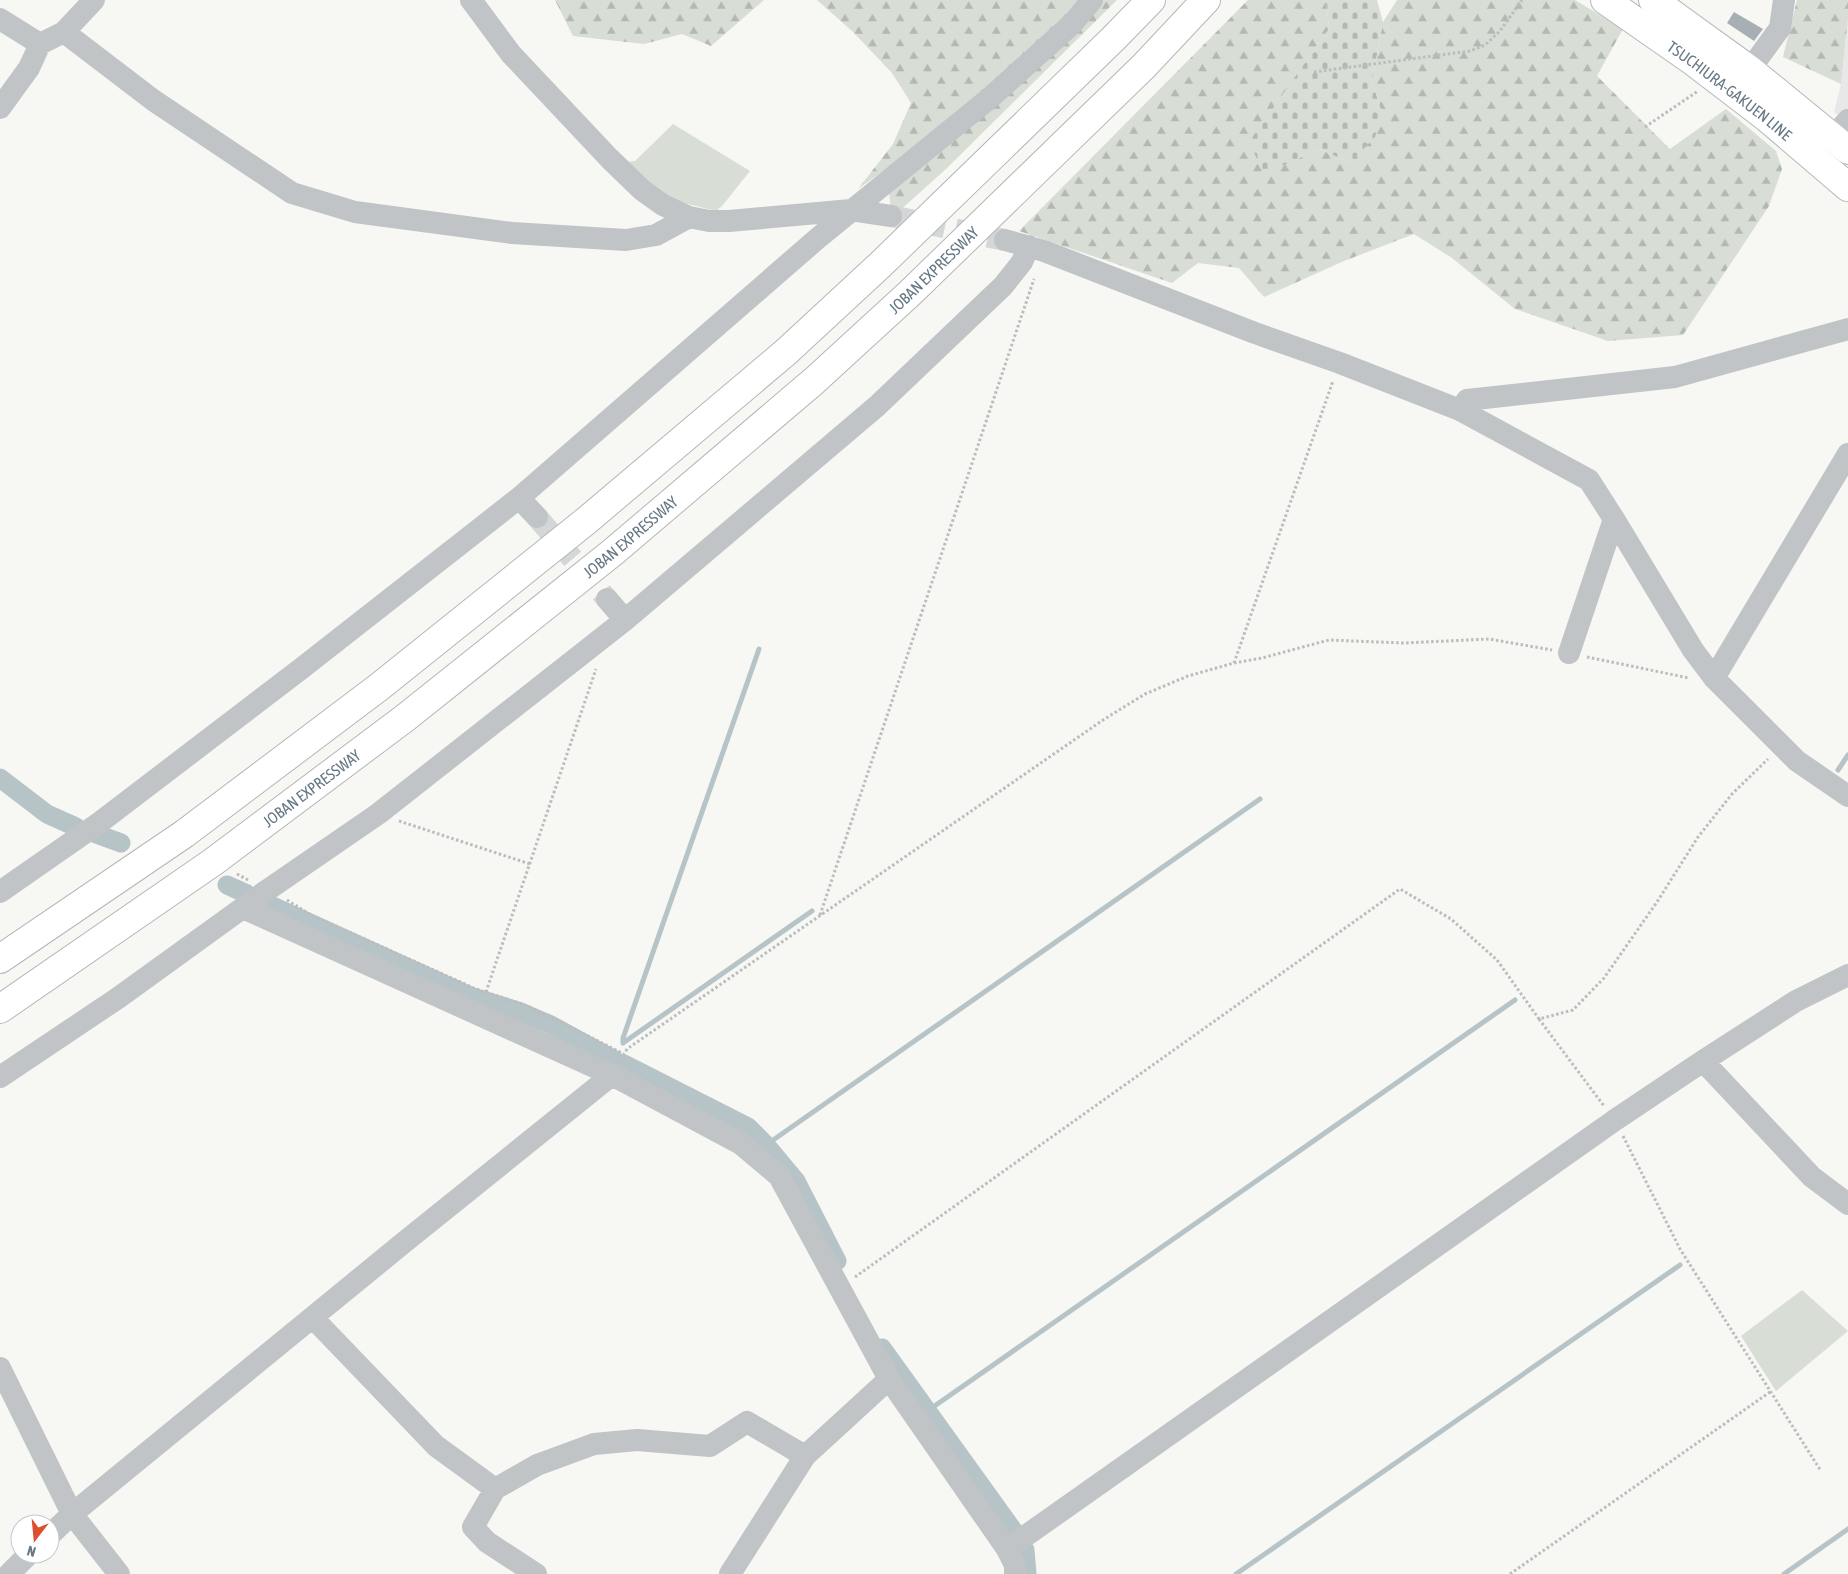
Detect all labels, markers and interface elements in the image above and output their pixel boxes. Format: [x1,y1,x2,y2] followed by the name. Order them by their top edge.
[1664,37,1795,144] street label: TSUCHIURA-GAKUEN LINE
[885,222,983,317] street label: JOBAN EXPRESSWAY
[580,492,682,581] street label: JOBAN EXPRESSWAY
[259,745,365,830] street label: JOBAN EXPRESSWAY
[10,1514,60,1564] north arrow
[25,1543,38,1560] text: N

